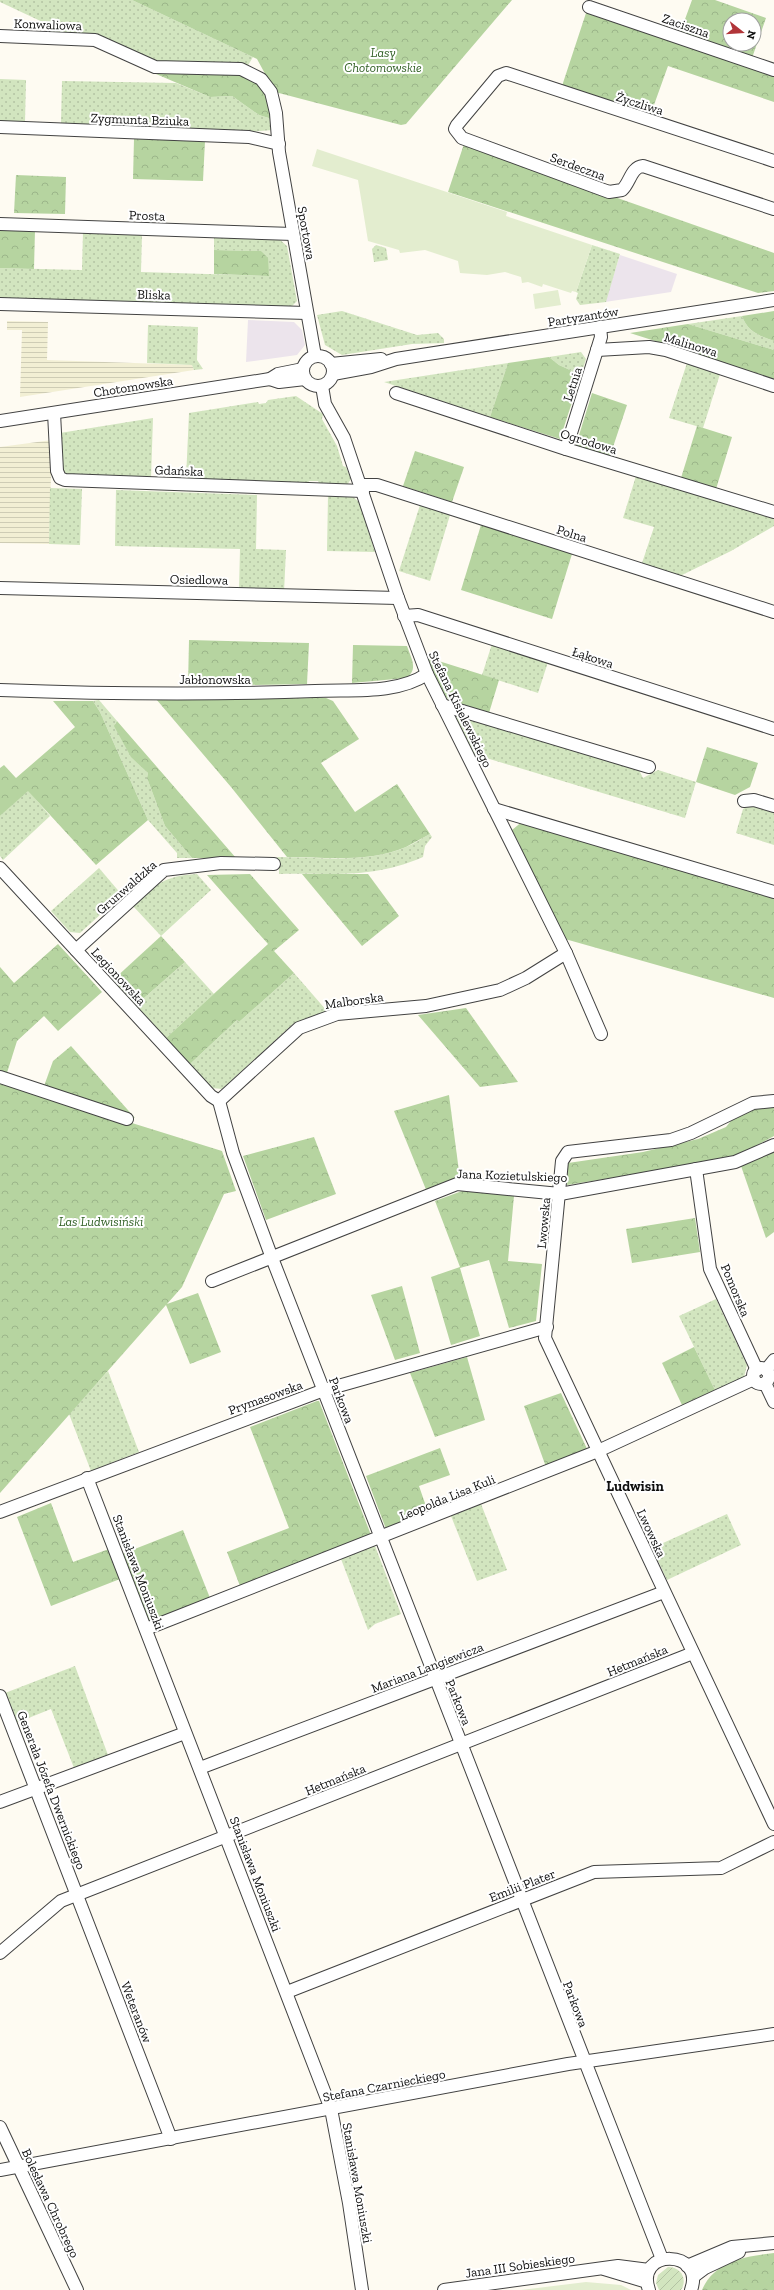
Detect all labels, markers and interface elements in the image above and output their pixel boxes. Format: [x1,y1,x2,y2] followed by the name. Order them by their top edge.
[660,10,712,41] street label: Zaciszna
[722,12,762,52] north arrow
[14,16,83,33] street label: Konwaliowa
[743,29,759,41] text: N
[344,45,422,75] park label: Lasy Chotomowskie
[614,89,666,118] street label: Życzliwa
[91,110,190,129] street label: Zygmunta Bziuka
[548,150,608,184] street label: Serdeczna
[294,205,319,262] street label: Sportowa
[129,207,166,224] street label: Prosta
[137,286,172,303] street label: Bliska
[547,303,620,330] street label: Partyzantów
[662,329,720,360] street label: Malinowa
[560,364,585,403] street label: Letnia
[92,373,175,400] street label: Chotomowska
[559,426,620,457] street label: Ogrodowa
[154,462,204,479] street label: Gdańska
[555,522,590,546] street label: Polna
[170,571,229,588] street label: Osiedlowa
[570,644,616,671] street label: Łąkowa
[426,649,495,770] street label: Stefana Kisielewskiego
[179,672,251,687] street label: Jabłonowska
[93,857,160,918] street label: Grunwaldzka
[88,944,150,1009] street label: Legionowska
[324,989,385,1012] street label: Malborska
[456,1166,568,1185] street label: Jana Kozietulskiego
[534,1196,553,1249] street label: Lwowska
[59,1214,143,1229] park label: Las Ludwisiński
[718,1262,754,1320] street label: Pomorska
[326,1375,357,1426] street label: Parkowa
[226,1377,305,1418] street label: Prymasowska
[397,1471,498,1523] street label: Leopolda Lisa Kuli
[606,1478,664,1495] district label: Ludwisin
[634,1507,670,1560] street label: Lwowska
[110,1513,168,1632] street label: Stanisława Moniuszki
[369,1639,486,1696] street label: Mariana Langiewicza
[605,1641,670,1679] street label: Hetmańska
[443,1677,475,1728] street label: Parkowa
[14,1709,89,1872] street label: Generała Józefa Dwernickiego
[303,1760,368,1798] street label: Hetmańska
[227,1815,285,1934] street label: Stanisława Moniuszki
[487,1866,557,1905] street label: Emilii Plater
[118,1979,155,2045] street label: Weteranów
[560,1979,591,2030] street label: Parkowa
[321,2066,447,2105] street label: Stefana Czarnieckiego
[340,2122,376,2245] street label: Stanisława Moniuszki
[19,2146,83,2260] street label: Bolesława Chrobrego
[464,2250,576,2281] street label: Jana III Sobieskiego

